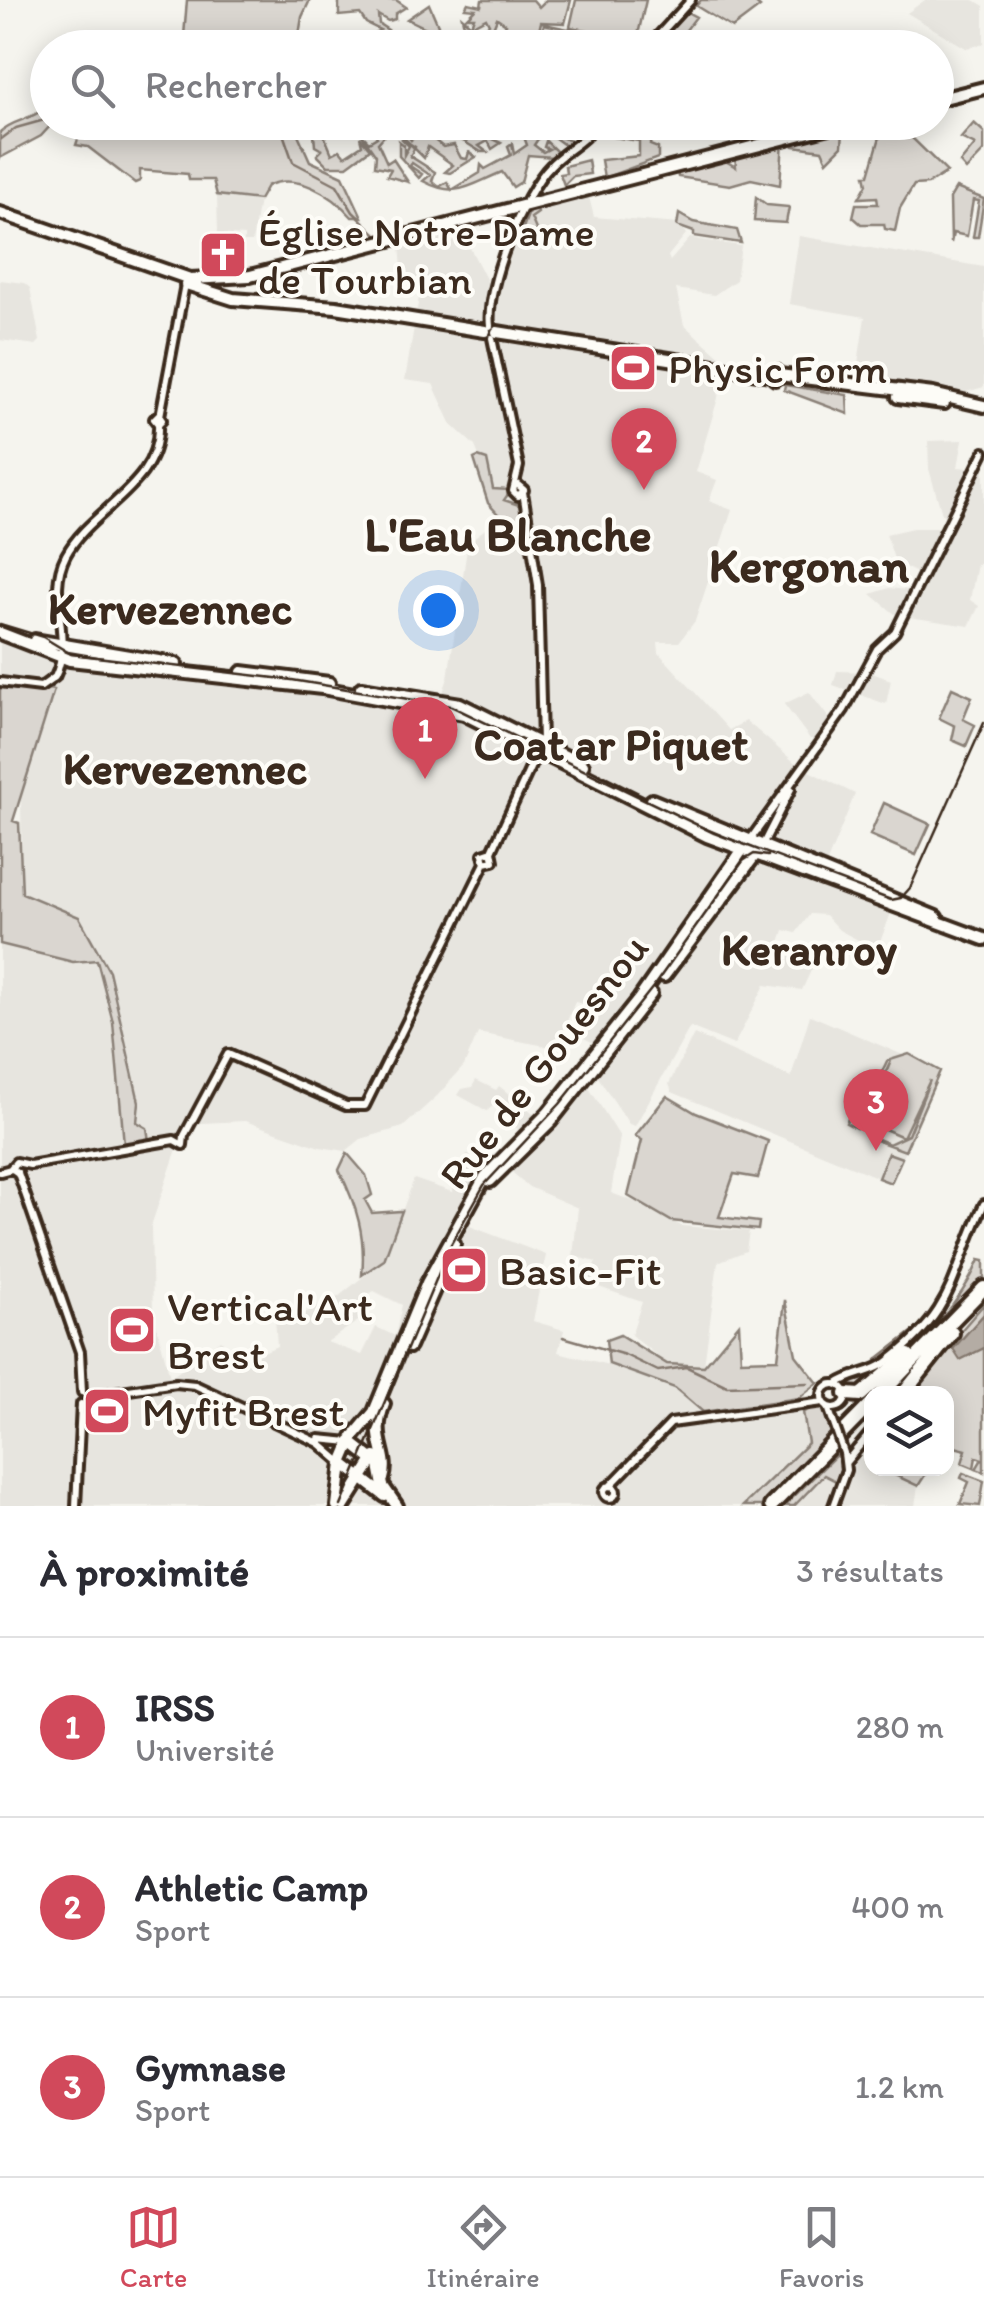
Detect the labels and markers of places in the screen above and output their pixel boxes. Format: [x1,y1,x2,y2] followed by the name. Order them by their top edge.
[258,206,595,305] place label: Église Notre-Dame de Tourbian
[197,229,249,281] church icon: Église Notre-Dame de Tourbian
[607,342,659,394] sports icon: Physic Form
[668,343,887,394] place label: Physic Form
[612,408,676,490] pin: 2
[392,696,458,779] pin: 1
[844,1068,908,1151] pin: 3
[438,1244,490,1296] sports icon: Basic-Fit
[499,1245,662,1296] place label: Basic-Fit
[167,1281,373,1380] place label: Vertical'Art Brest
[106,1304,158,1356] sports icon: Vertical'Art Brest
[81,1385,133,1437] sports icon: Myfit Brest
[142,1386,344,1437] place label: Myfit Brest

